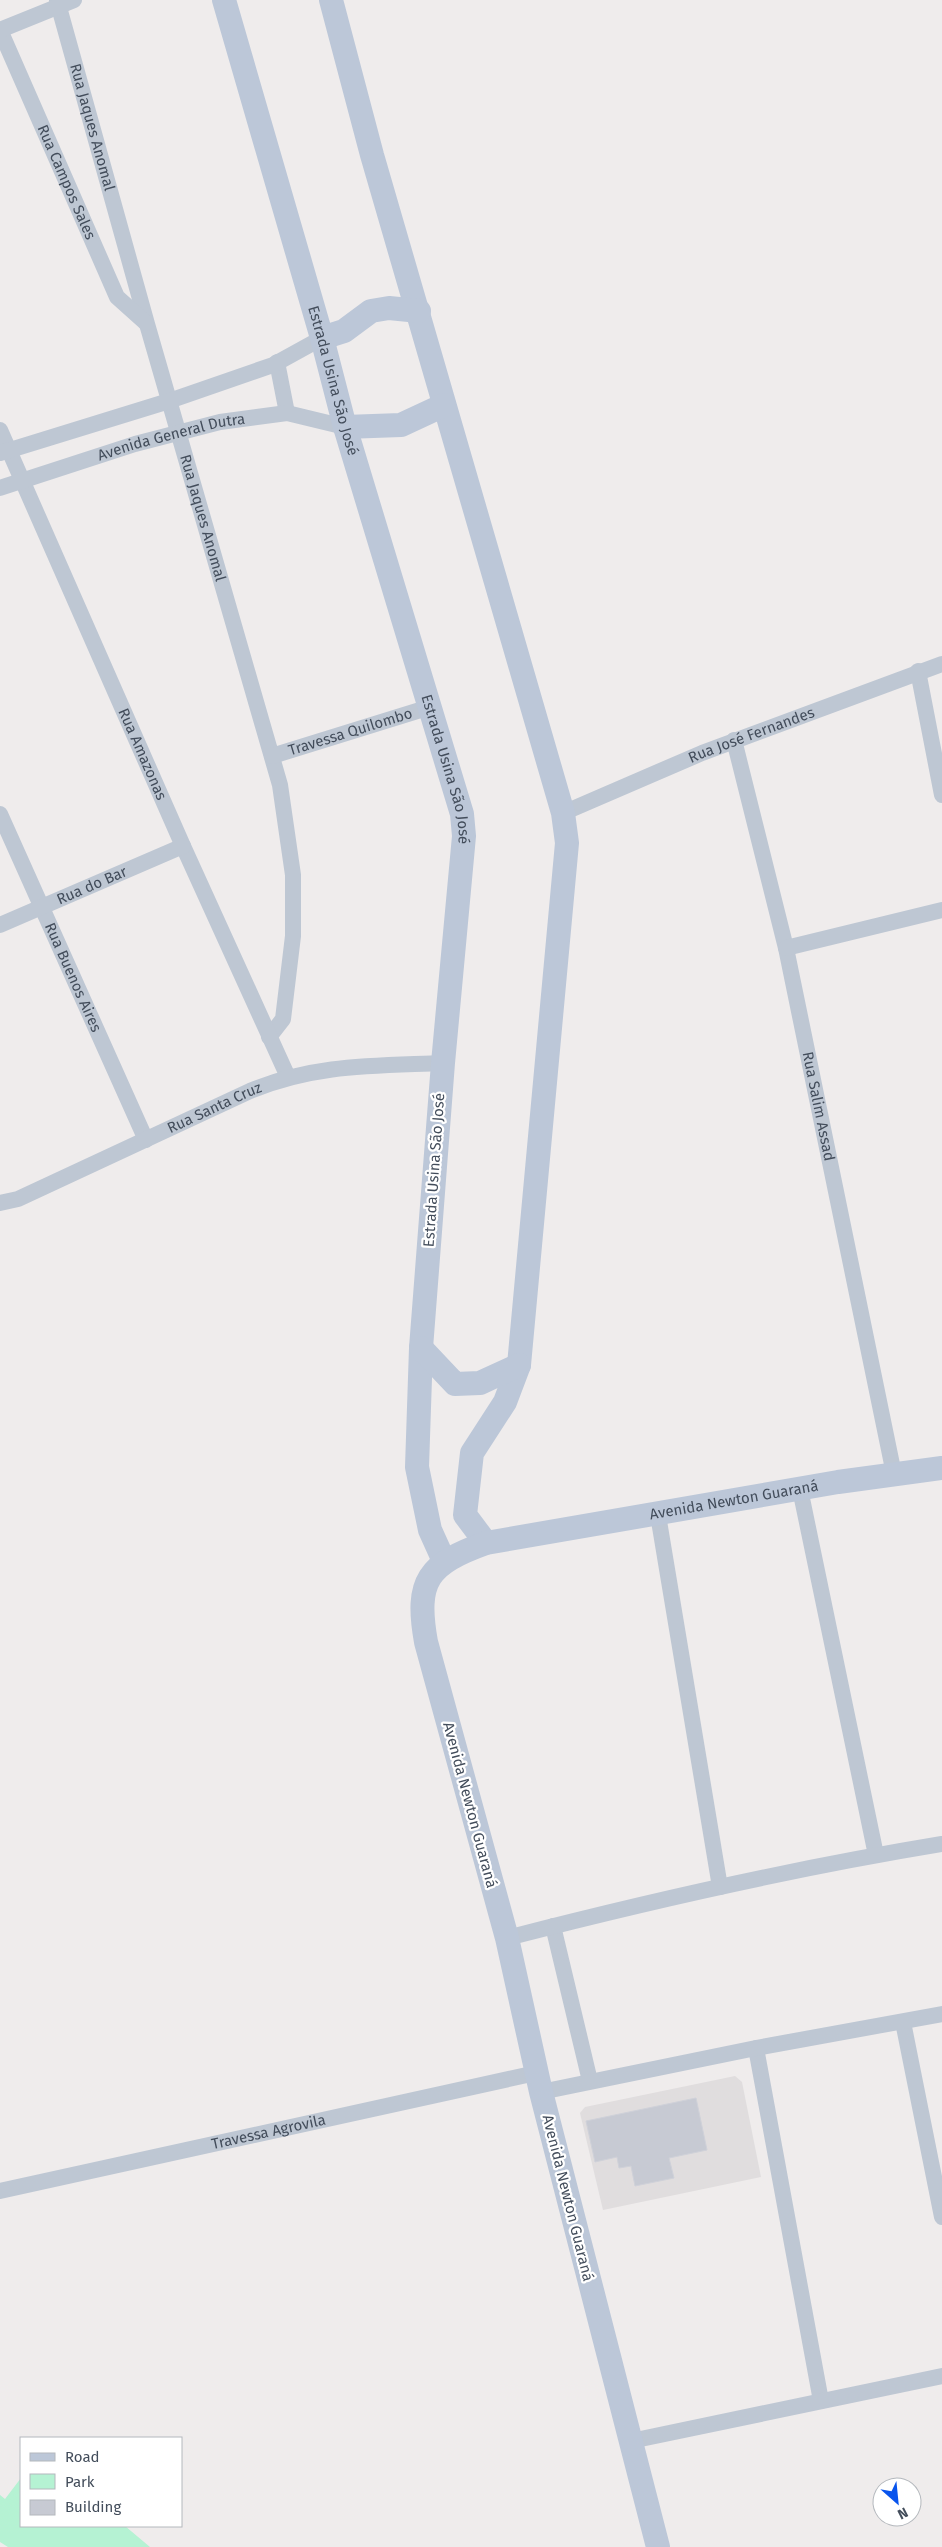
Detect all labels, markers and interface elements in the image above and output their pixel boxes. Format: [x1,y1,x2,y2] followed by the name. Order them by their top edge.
[66,62,119,193] street label: Rua Jaques Anomal
[34,122,100,242] street label: Rua Campos Sales
[304,304,362,458] street label: Estrada Usina São José
[95,410,246,465] street label: Avenida General Dutra
[176,452,230,584] street label: Rua Jaques Anomal
[417,692,473,845] street label: Estrada Usina São José
[686,703,817,767] street label: Rua José Fernandes
[286,704,415,759] street label: Travessa Quilombo
[114,705,171,803] street label: Rua Amazonas
[54,862,130,908] street label: Rua do Bar
[41,920,105,1035] street label: Rua Buenos Aires
[799,1050,838,1163] street label: Rua Salim Assad
[164,1078,265,1137] street label: Rua Santa Cruz
[420,1092,448,1248] street label: Estrada Usina São José
[648,1477,820,1524] street label: Avenida Newton Guaraná
[439,1720,501,1890] street label: Avenida Newton Guaraná
[210,2111,327,2153] street label: Travessa Agrovila
[539,2113,597,2283] street label: Avenida Newton Guaraná
[20,2437,182,2527] legend
[65,2448,100,2466] text: Road
[65,2473,95,2491] text: Park
[872,2477,922,2527] north arrow
[65,2498,121,2516] text: Building
[895,2503,911,2523] text: N

